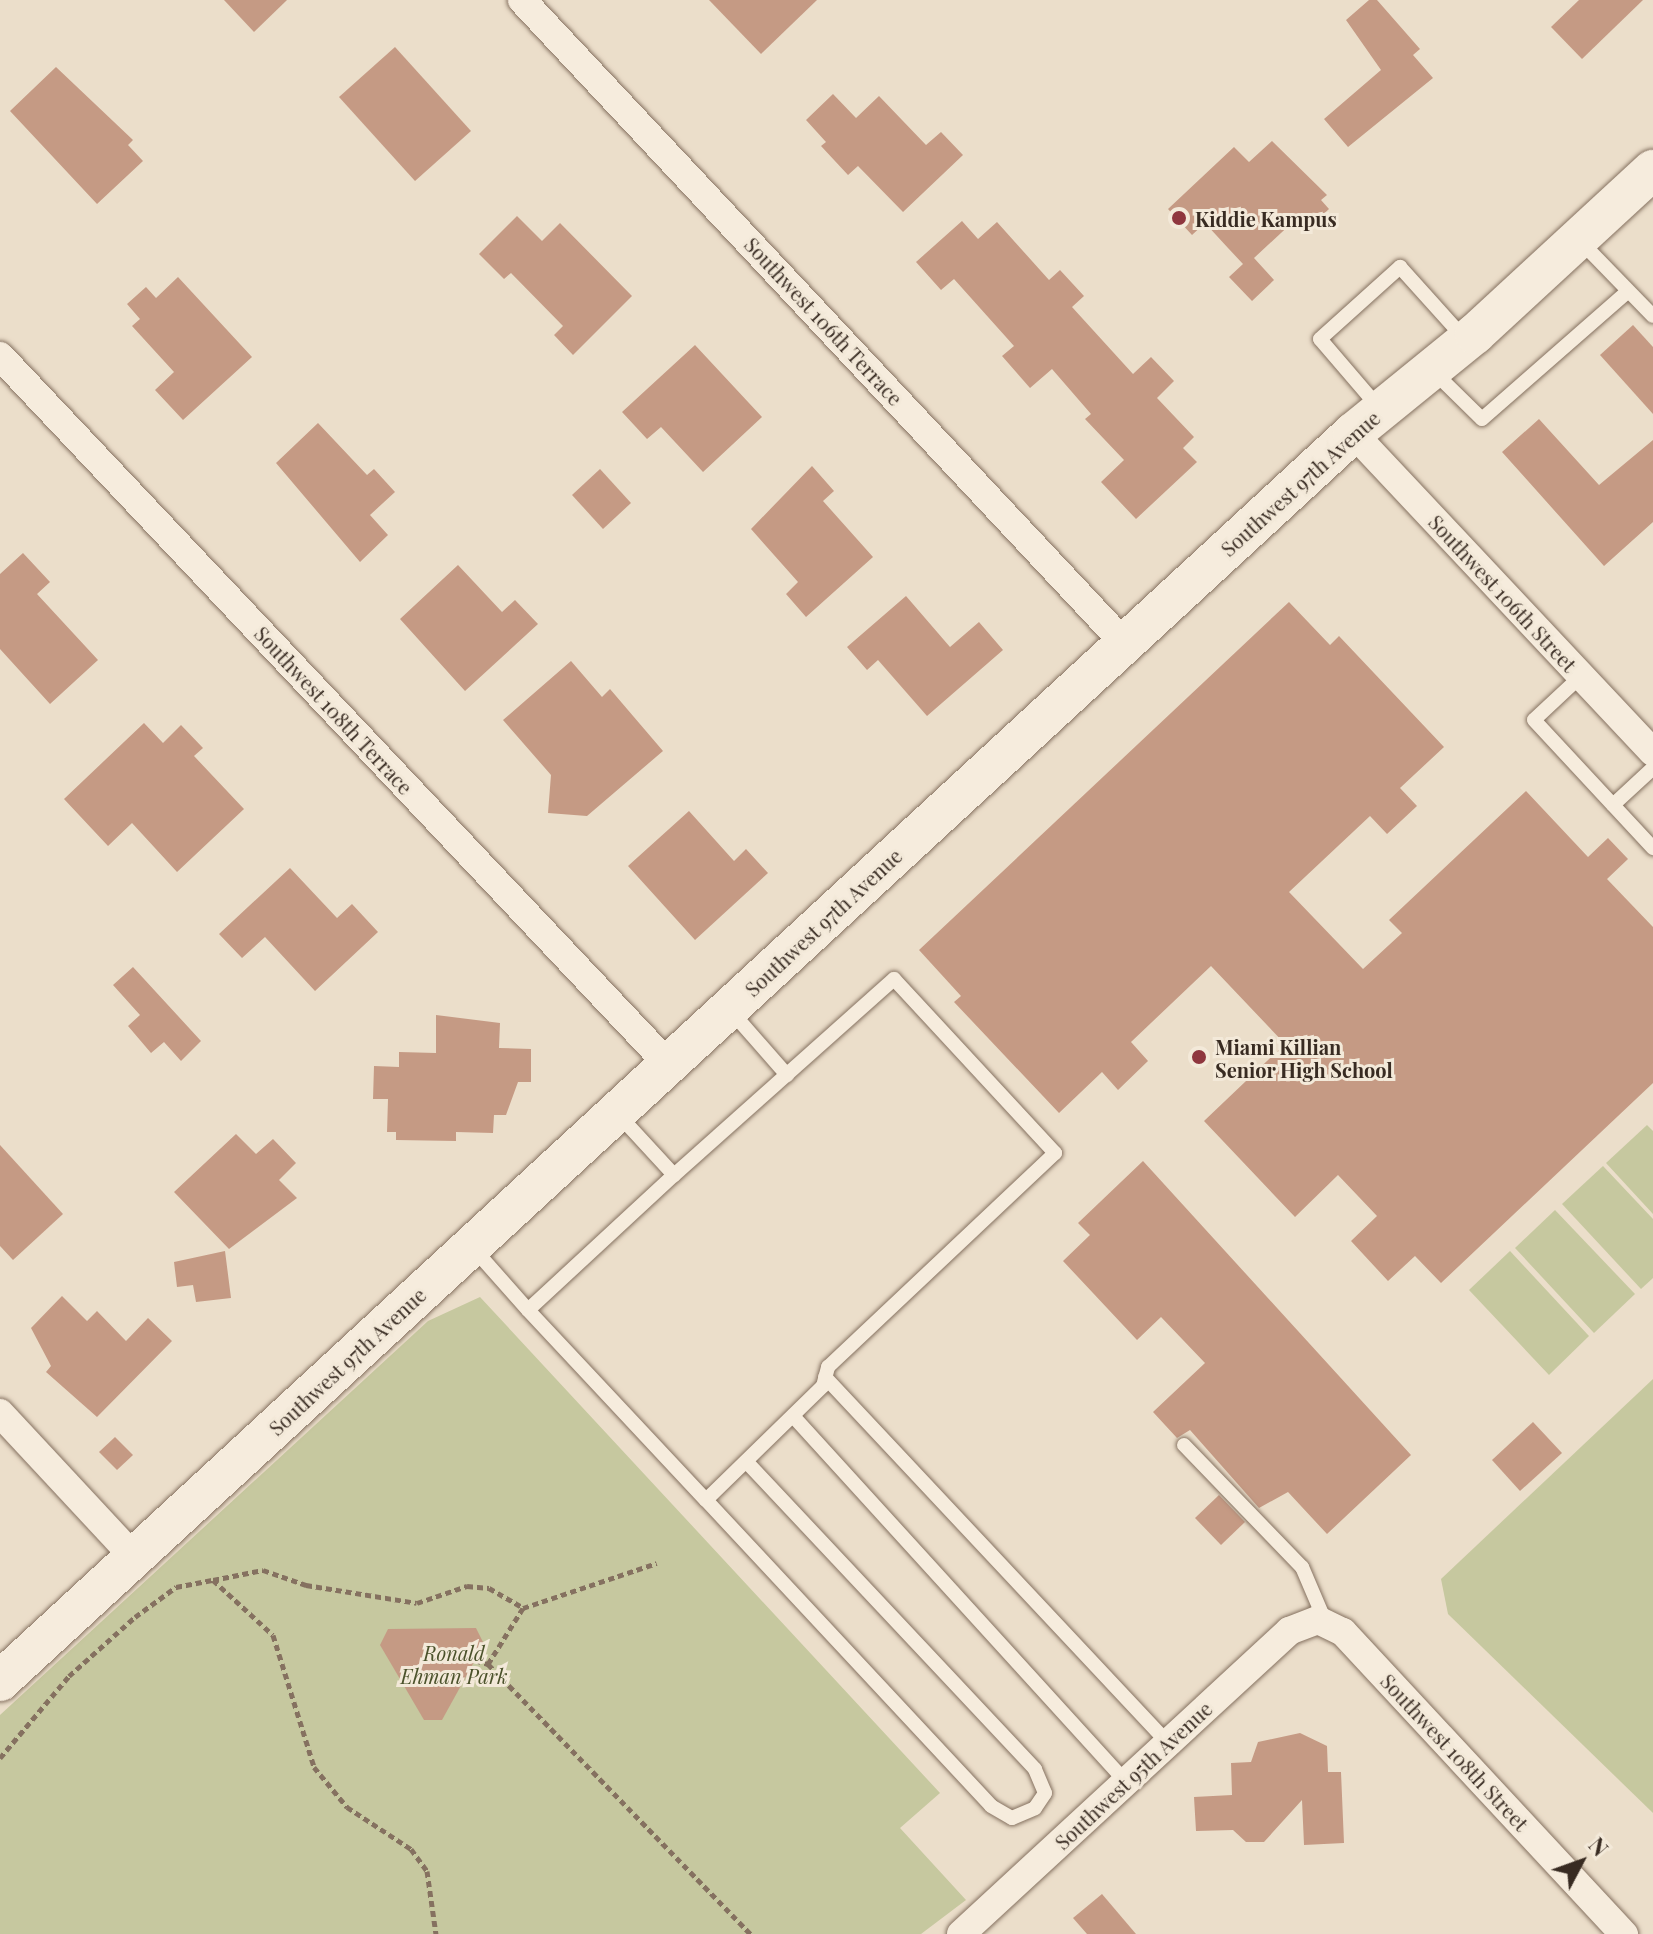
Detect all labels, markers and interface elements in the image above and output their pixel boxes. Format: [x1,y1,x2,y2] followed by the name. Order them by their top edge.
[1195,206,1337,230] place label: Kiddie Kampus
[1170,209,1188,227] marker: Kiddie Kampus
[740,232,908,410] street label: Southwest 106th Terrace
[1215,405,1385,561] street label: Southwest 97th Avenue
[1424,510,1582,676] street label: Southwest 106th Street
[250,621,418,799] street label: Southwest 108th Terrace
[739,843,907,1001] street label: Southwest 97th Avenue
[1215,1034,1393,1081] place label: Miami Killian Senior High School
[1190,1048,1208,1066] marker: Miami Killian Senior High School
[263,1282,431,1440] street label: Southwest 97th Avenue
[400,1640,508,1687] park label: Ronald Ehman Park
[1376,1669,1534,1835] street label: Southwest 108th Street
[1049,1696,1217,1854] street label: Southwest 95th Avenue
[1541,1822,1621,1902] north arrow
[1583,1830,1616,1862] text: N

